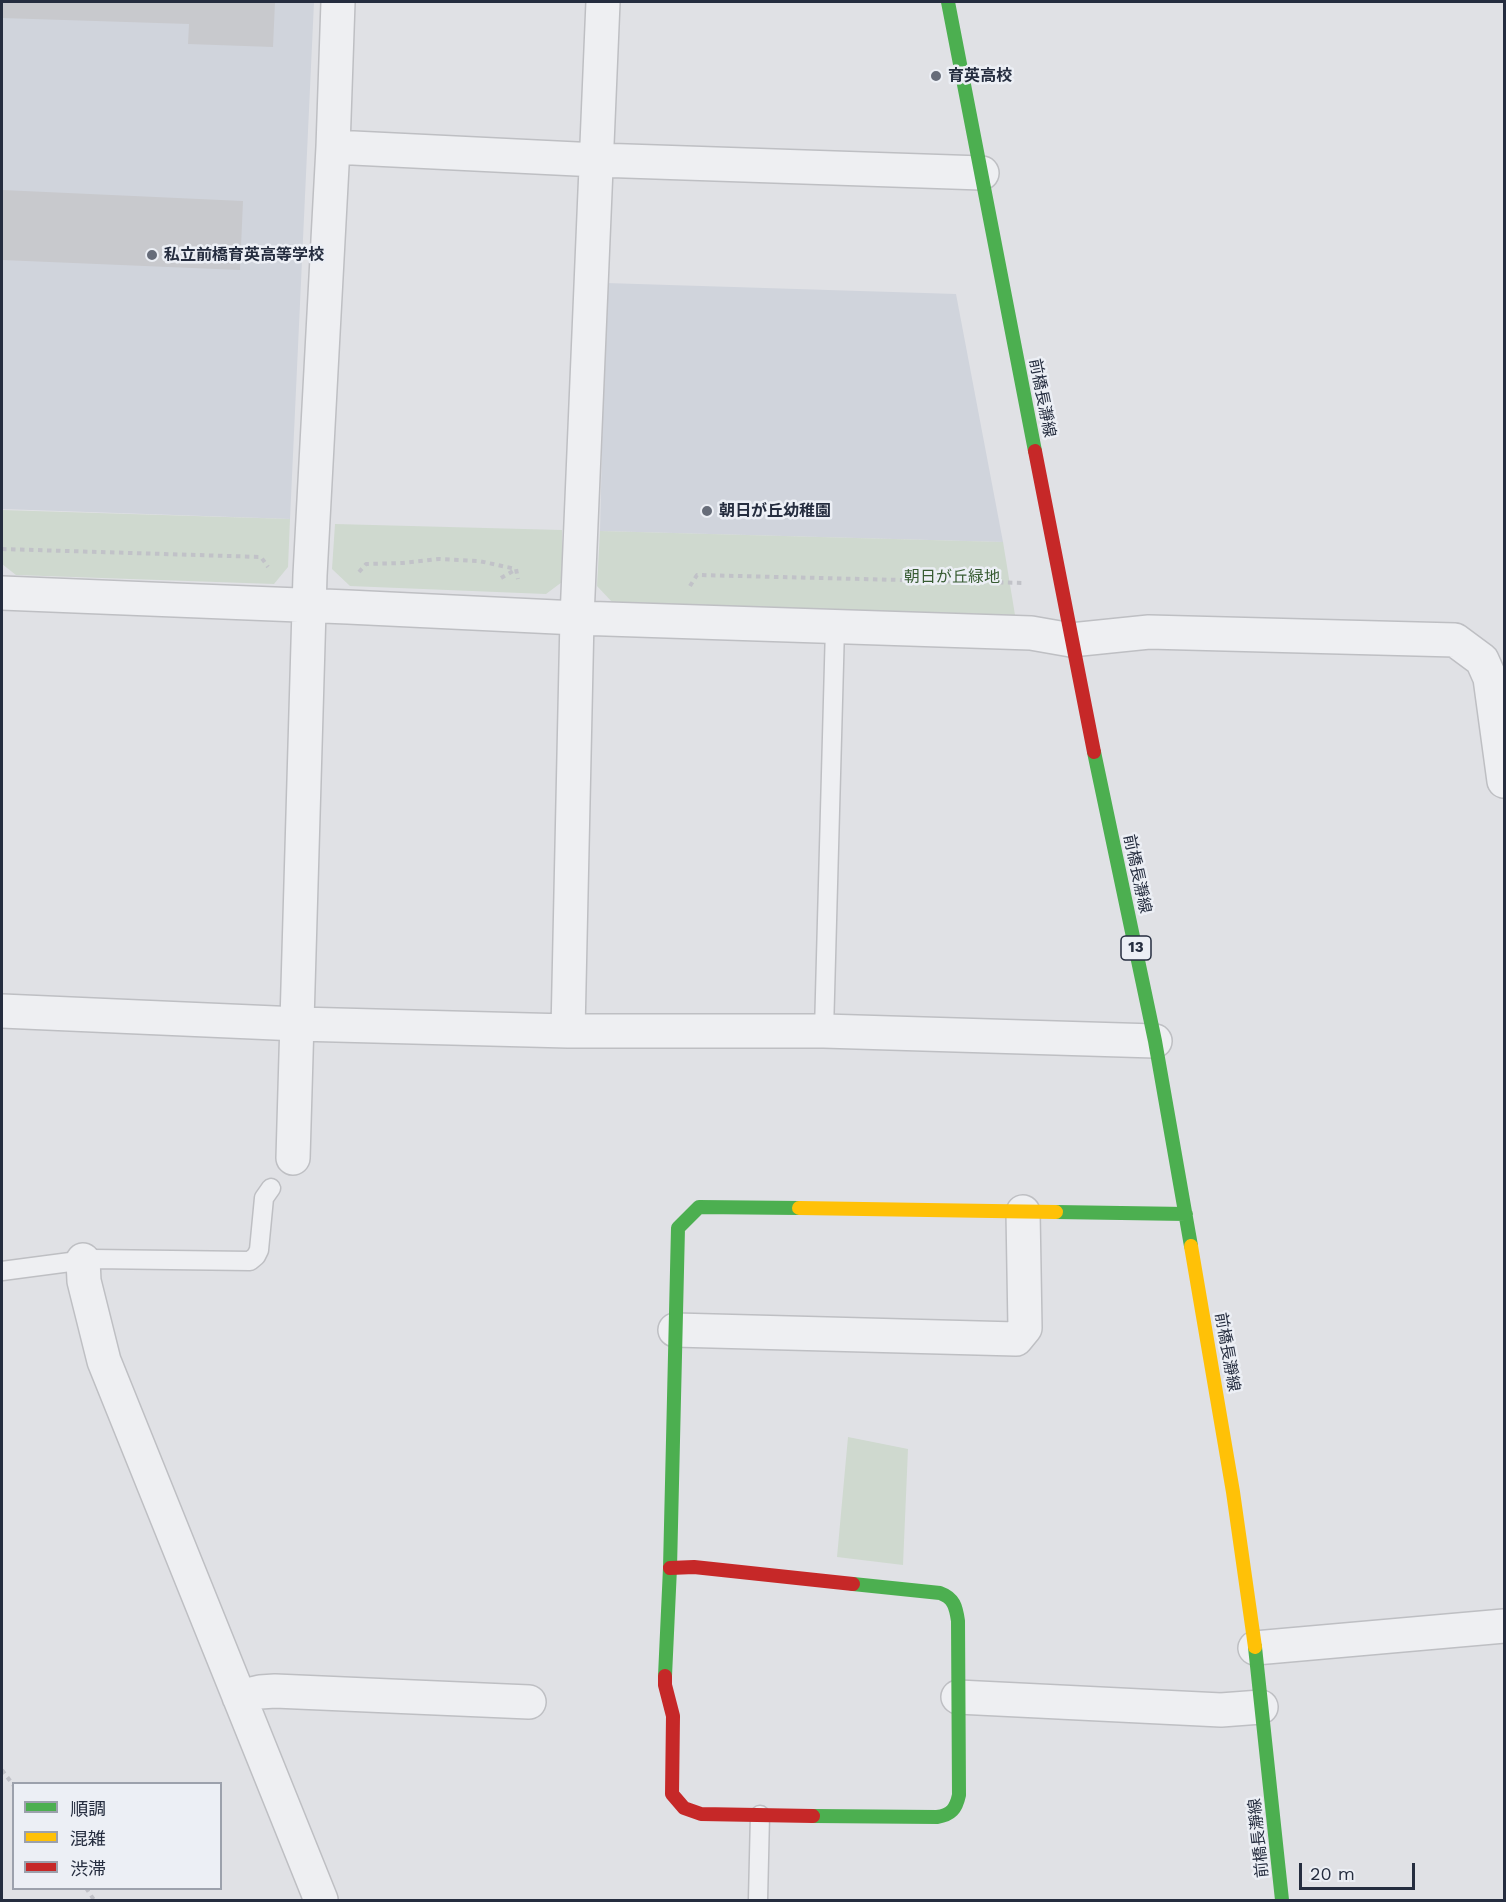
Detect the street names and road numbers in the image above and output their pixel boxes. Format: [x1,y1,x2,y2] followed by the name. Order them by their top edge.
[1025,357,1059,439] street label: 前橋長瀞線
[1119,833,1155,915] street label: 前橋長瀞線
[1121,936,1151,960] road number: 13
[1211,1311,1243,1393] street label: 前橋長瀞線
[1245,1797,1273,1879] street label: 前橋長瀞線

